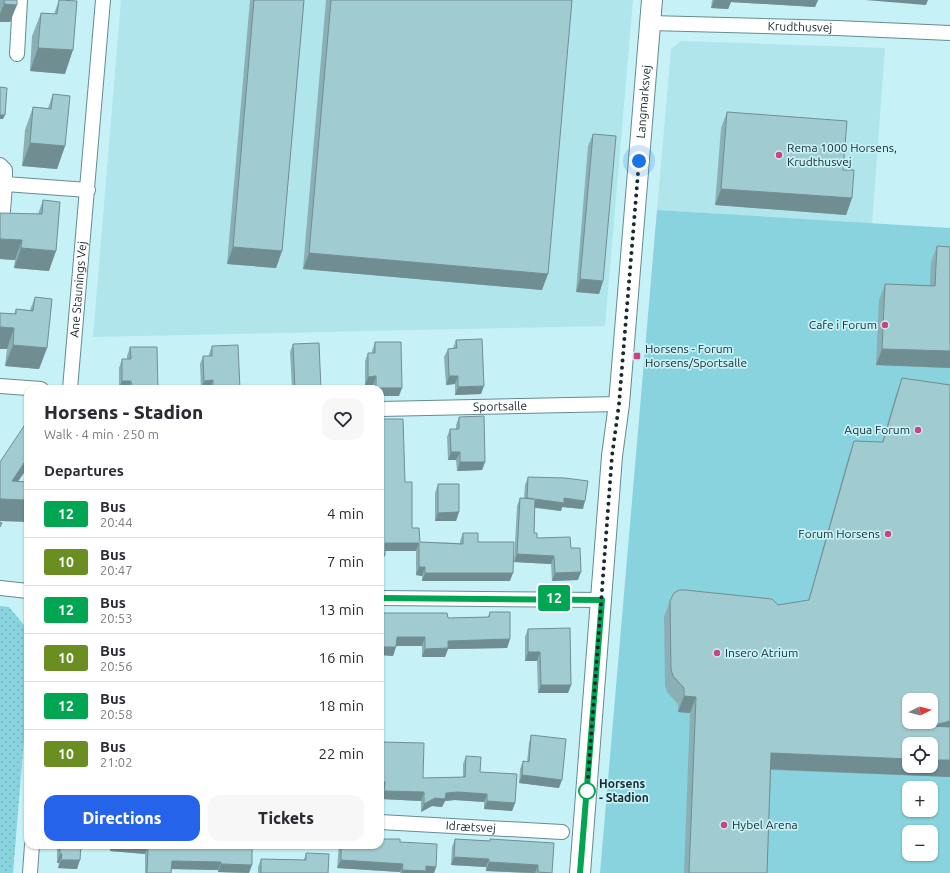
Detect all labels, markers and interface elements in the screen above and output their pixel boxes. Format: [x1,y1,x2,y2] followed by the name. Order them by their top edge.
[767,19,833,34] street label: Krudthusvej
[634,64,653,139] street label: Langmarksvej
[787,141,897,168] place label: Rema 1000 Horsens, Krudthusvej
[774,150,784,160] marker: Rema 1000 Horsens, Krudthusvej
[629,151,649,171] your location
[67,241,89,338] street label: Ane Staunings Vej
[809,318,877,331] place label: Cafe i Forum
[880,320,890,330] marker: Cafe i Forum
[645,342,747,369] place label: Horsens - Forum Horsens/Sportsalle
[632,351,642,361] marker: Horsens - Forum Horsens/Sportsalle
[322,398,364,440] button: heart
[473,399,527,413] street label: Sportsalle
[44,401,203,423] text: Horsens - Stadion
[844,423,910,436] place label: Aqua Forum
[913,425,923,435] marker: Aqua Forum
[44,427,159,441] text: Walk · 4 min · 250 m
[44,462,124,479] text: Departures
[100,498,126,515] text: Bus
[327,505,364,522] text: 4 min
[58,506,74,522] text: 12
[100,515,133,529] text: 20:44
[798,527,880,540] place label: Forum Horsens
[883,529,893,539] marker: Forum Horsens
[100,546,126,563] text: Bus
[327,553,364,570] text: 7 min
[58,554,74,570] text: 10
[100,563,133,577] text: 20:47
[536,585,572,611] line badge: 12
[546,590,562,606] text: 12
[100,594,126,611] text: Bus
[318,601,364,618] text: 13 min
[58,602,74,618] text: 12
[100,611,133,625] text: 20:53
[100,642,126,659] text: Bus
[725,646,798,659] place label: Insero Atrium
[712,648,722,658] marker: Insero Atrium
[318,649,364,666] text: 16 min
[58,650,74,666] text: 10
[100,659,133,673] text: 20:56
[100,690,126,707] text: Bus
[902,693,938,729] north arrow
[902,693,938,861] map controls
[318,697,364,714] text: 18 min
[58,698,74,714] text: 12
[100,707,133,721] text: 20:58
[902,737,938,773] button: locate
[100,738,126,755] text: Bus
[318,745,364,762] text: 22 min
[58,746,74,762] text: 10
[100,755,133,769] text: 21:02
[599,777,649,804] place label: Horsens - Stadion
[902,781,938,817] button: +
[578,782,596,800] marker: Horsens - Stadion
[44,795,200,841] button: Directions
[208,795,364,841] button: Tickets
[732,818,798,831] place label: Hybel Arena
[445,819,496,834] street label: Idrætsvej
[719,820,729,830] marker: Hybel Arena
[902,825,938,861] button: −

